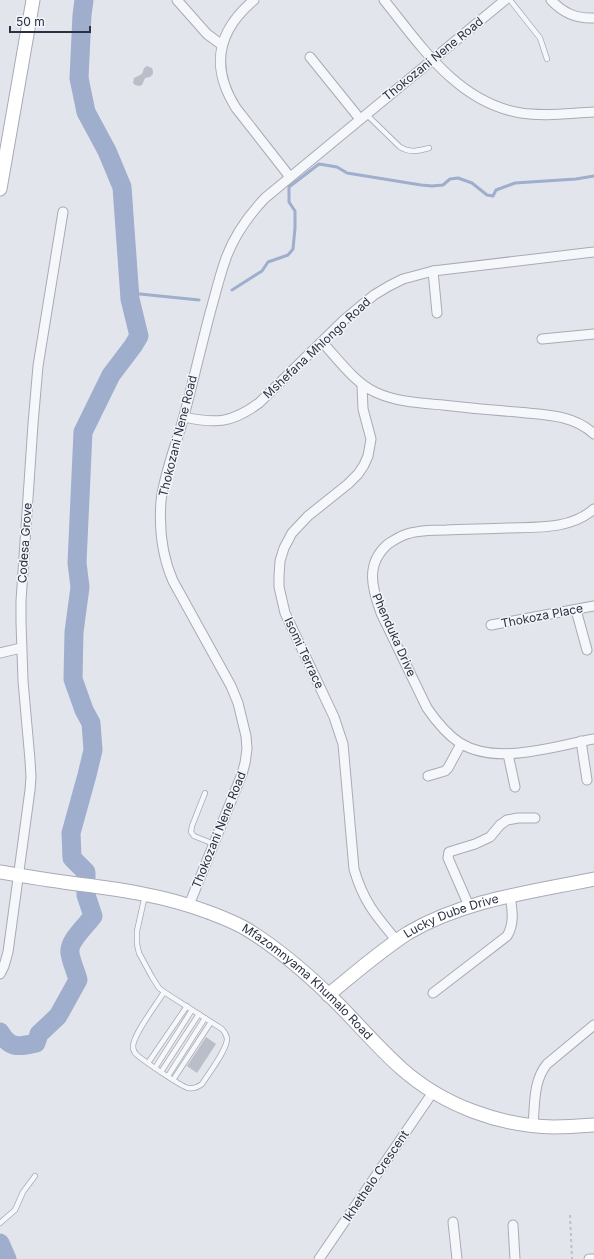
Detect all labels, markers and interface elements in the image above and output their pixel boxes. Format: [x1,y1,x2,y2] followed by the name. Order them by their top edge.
[10,8,90,34] scale bar
[16,14,45,29] text: 50 m
[380,14,486,104] street label: Thokozani Nene Road
[260,294,374,401] street label: Mshefana Mhlongo Road
[155,374,200,498] street label: Thokozani Nene Road
[14,502,35,584] street label: Codesa Grove
[369,591,420,679] street label: Phenduka Drive
[500,600,584,631] street label: Thokoza Place
[281,615,328,691] street label: Isomi Terrace
[188,769,249,890] street label: Thokozani Nene Road
[401,891,500,941] street label: Lucky Dube Drive
[240,920,376,1043] street label: Mfazomnyama Khumalo Road
[340,1127,412,1224] street label: Ikhethelo Crescent

